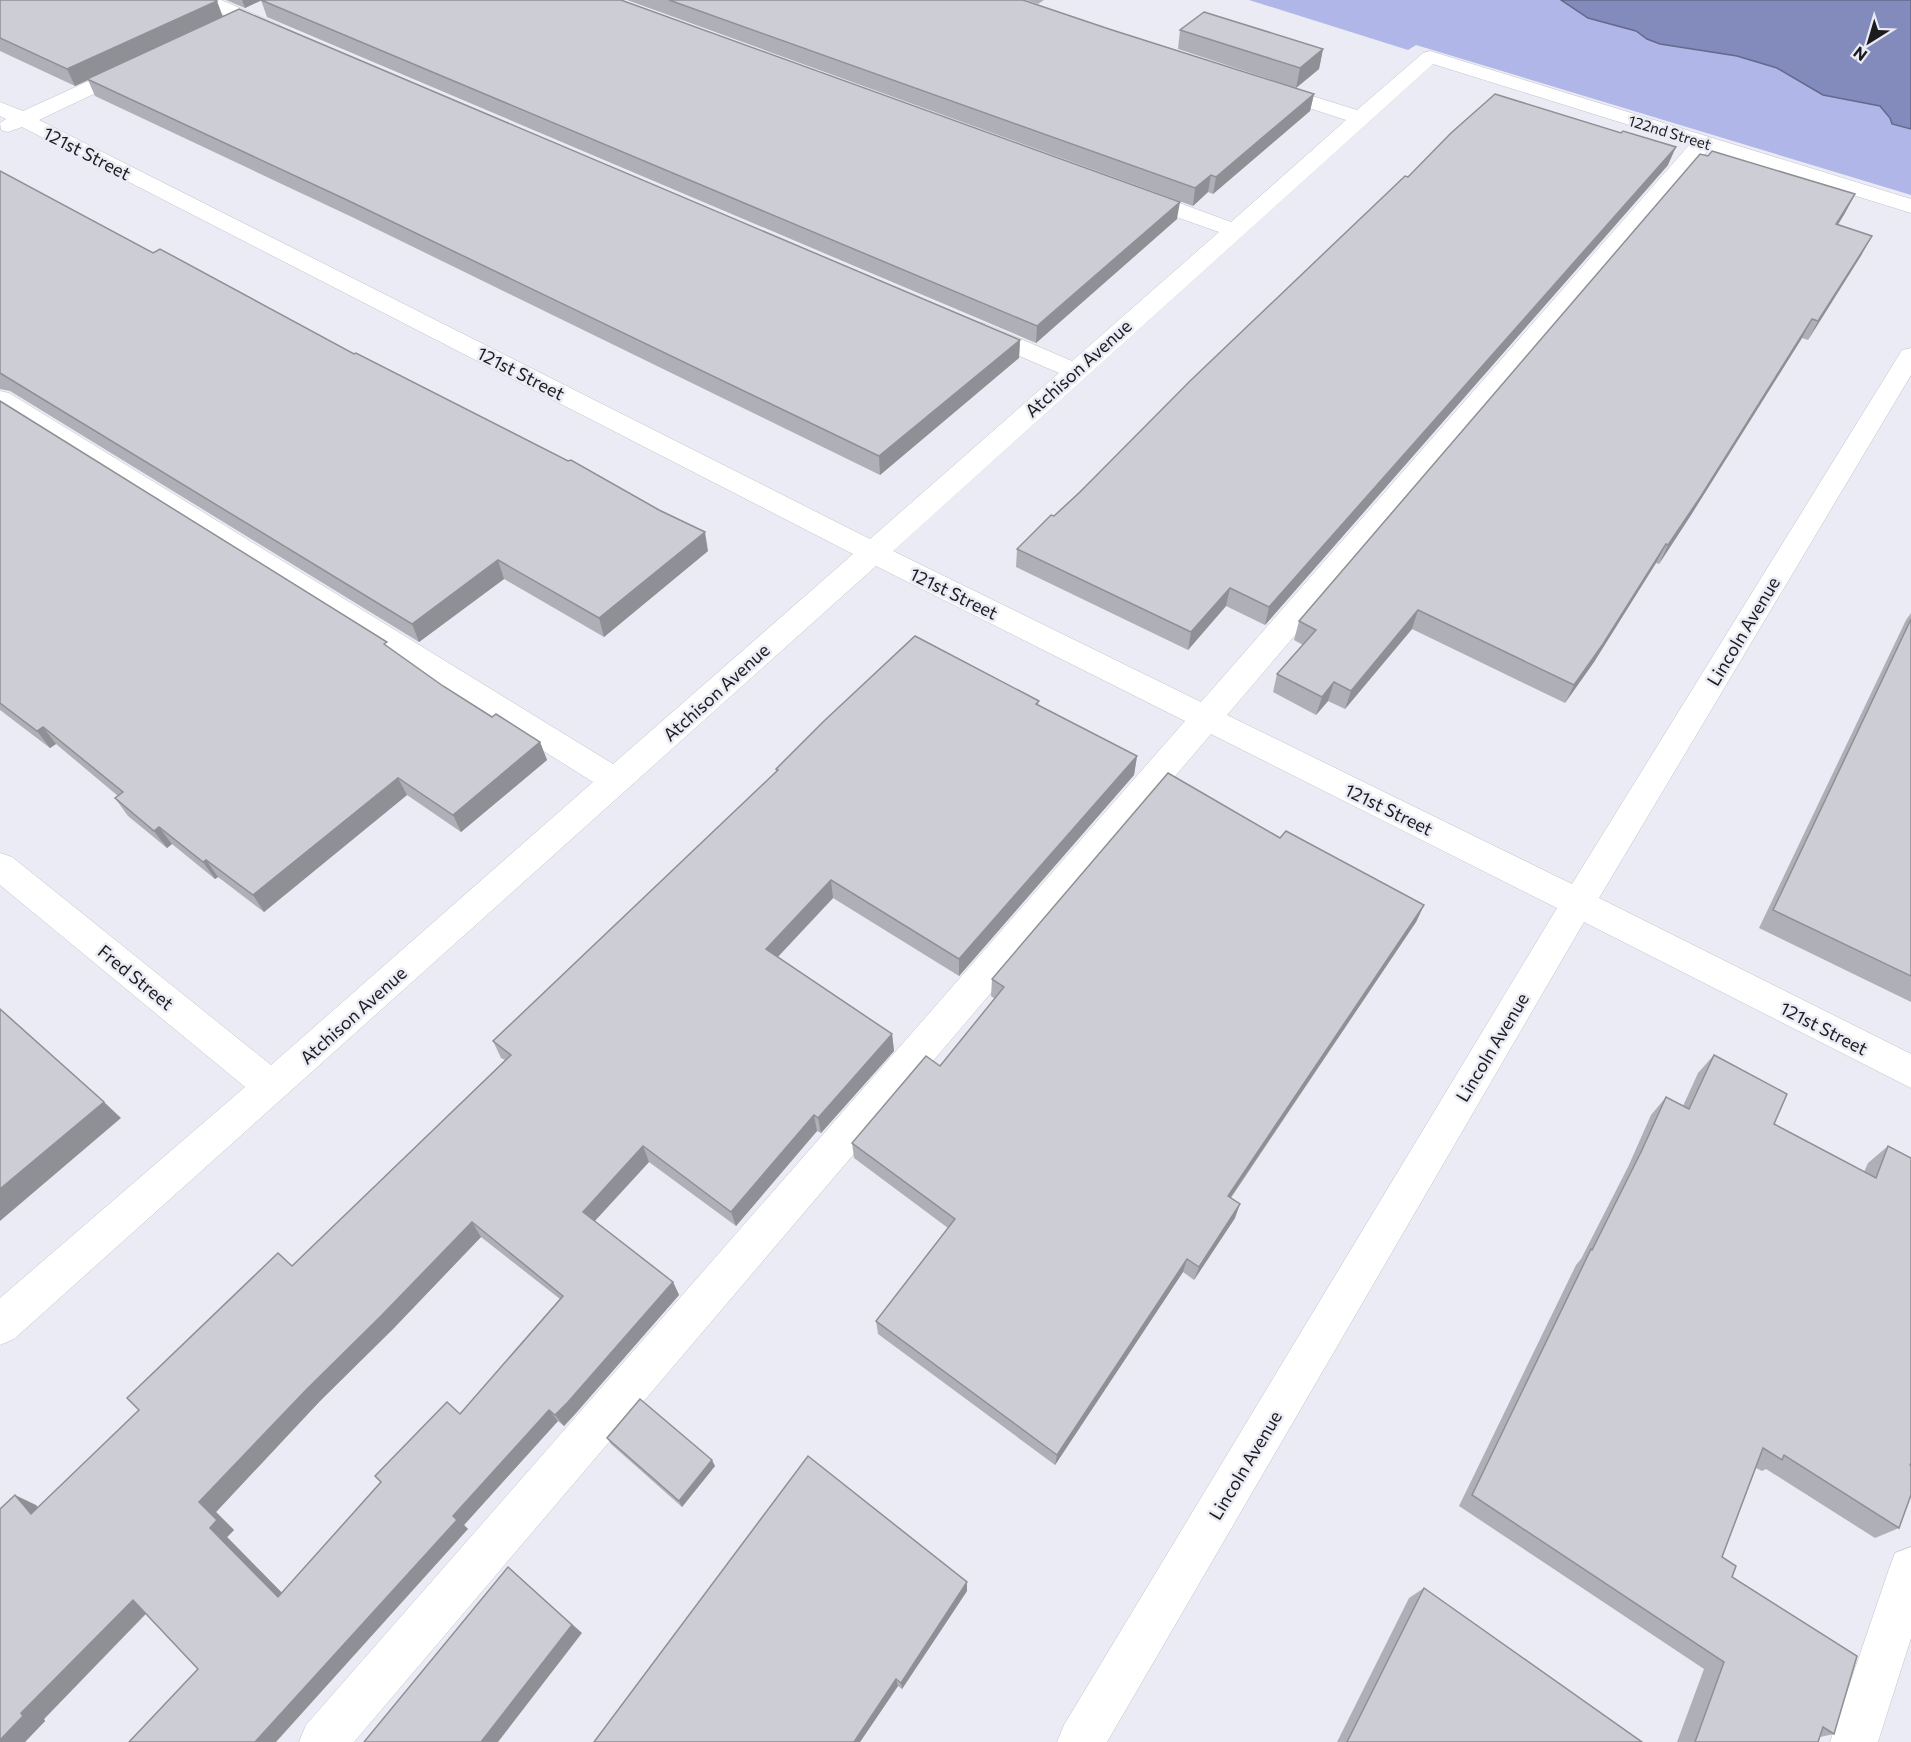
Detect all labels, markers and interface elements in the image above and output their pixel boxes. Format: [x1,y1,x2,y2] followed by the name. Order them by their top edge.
[1839,12,1899,72] north arrow
[1849,43,1870,66] text: N
[1626,111,1714,153] street label: 122nd Street
[40,122,134,184] street label: 121st Street
[1020,314,1136,422] street label: Atchison Avenue
[474,342,568,404] street label: 121st Street
[906,562,1002,624] street label: 121st Street
[1702,573,1784,689] street label: Lincoln Avenue
[658,638,774,746] street label: Atchison Avenue
[1341,778,1437,840] street label: 121st Street
[94,940,178,1014] street label: Fred Street
[295,961,411,1069] street label: Atchison Avenue
[1451,989,1533,1105] street label: Lincoln Avenue
[1777,997,1871,1059] street label: 121st Street
[1204,1407,1286,1523] street label: Lincoln Avenue

